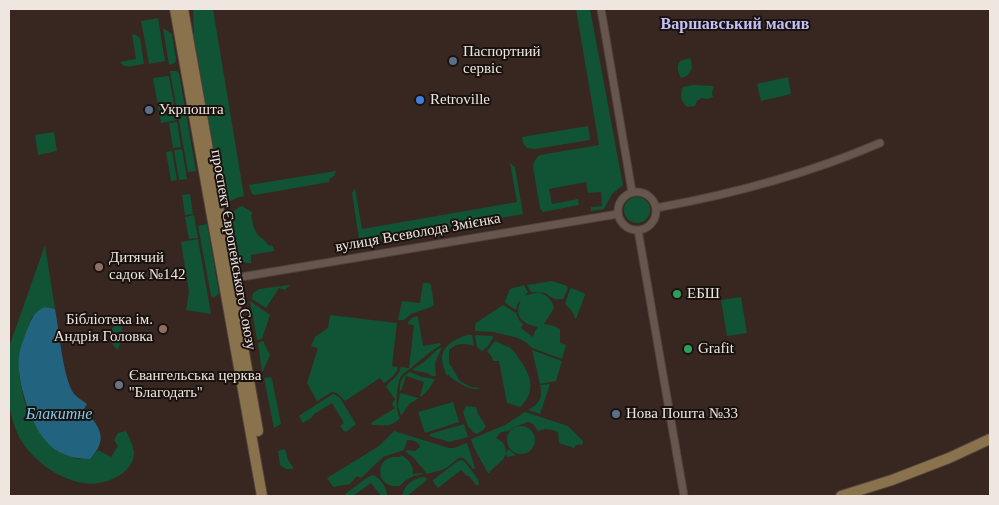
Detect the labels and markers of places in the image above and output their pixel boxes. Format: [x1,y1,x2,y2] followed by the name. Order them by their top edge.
[463,43,541,78] place label: Паспортний сервіс
[447,55,459,67] marker: Паспортний сервіс
[430,91,490,109] place label: Retroville
[414,94,426,106] marker: Retroville
[159,101,224,119] place label: Укрпошта
[143,104,155,116] marker: Укрпошта
[109,249,185,284] place label: Дитячий садок №142
[93,261,105,273] marker: Дитячий садок №142
[687,285,720,303] place label: ЕБШ
[671,288,683,300] marker: ЕБШ
[54,311,153,346] place label: Бібліотека ім. Андрія Головка
[157,323,169,335] marker: Бібліотека ім. Андрія Головка
[698,340,734,358] place label: Grafit
[682,343,694,355] marker: Grafit
[129,367,261,402] place label: Євангельська церква ''Благодать''
[113,379,125,391] marker: Євангельська церква ''Благодать''
[626,405,738,423] place label: Нова Пошта №33
[610,408,622,420] marker: Нова Пошта №33

